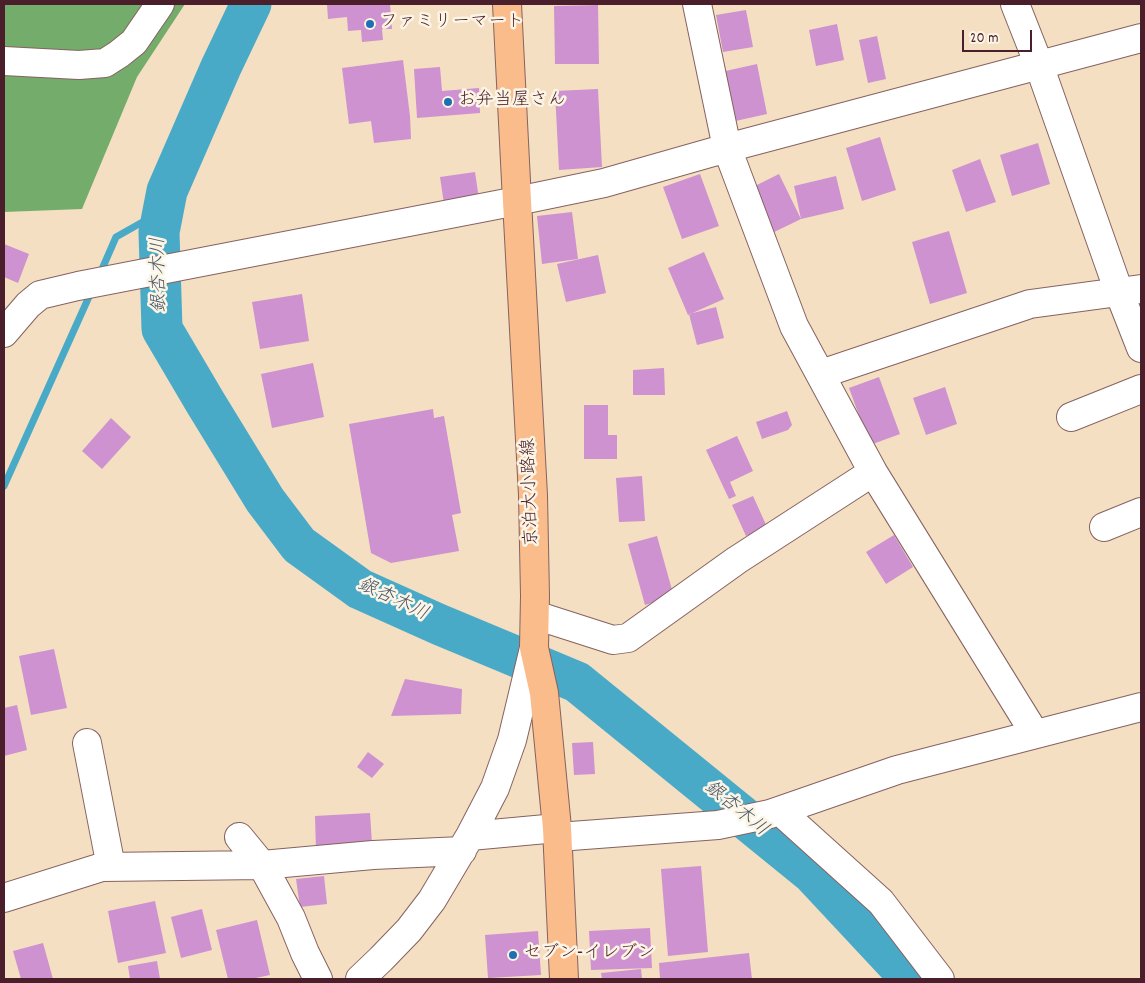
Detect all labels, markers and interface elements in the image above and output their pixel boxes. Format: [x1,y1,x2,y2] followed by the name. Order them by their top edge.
[380,13,524,35] place label: ファミリーマート
[364,18,376,30] marker: ファミリーマート
[965,20,1035,52] scale bar
[970,28,998,50] text: 20 m
[458,91,566,113] place label: お弁当屋さん
[442,96,454,108] marker: お弁当屋さん
[149,237,173,313] water label: 銀杏木川
[519,438,545,546] street label: 京泊大小路線
[353,575,431,627] water label: 銀杏木川
[698,777,772,843] water label: 銀杏木川
[523,944,655,966] place label: セブン-イレブン
[507,949,519,961] marker: セブン-イレブン

